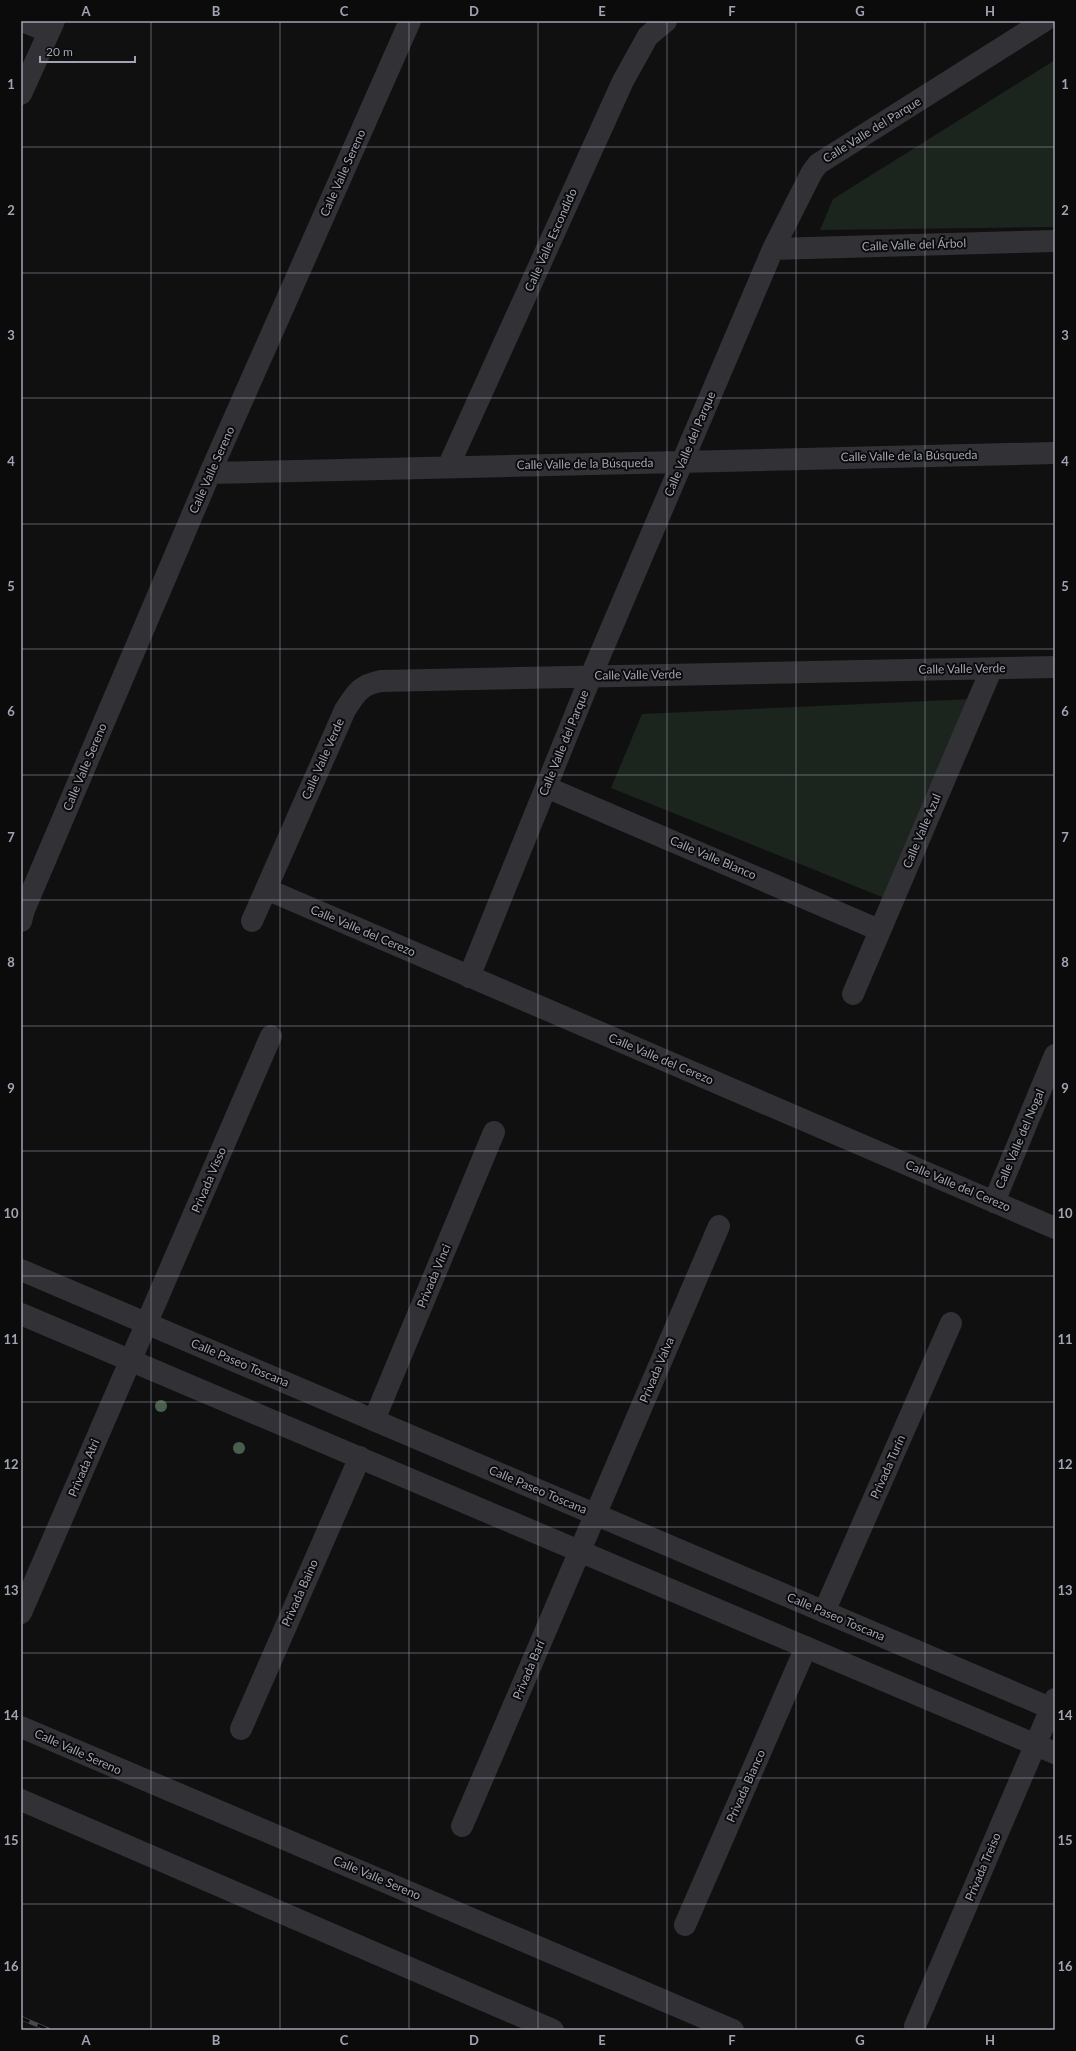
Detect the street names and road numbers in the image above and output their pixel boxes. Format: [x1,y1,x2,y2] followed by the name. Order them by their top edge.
[820,93,924,166] street label: Calle Valle del Parque
[317,127,369,219] street label: Calle Valle Sereno
[521,186,580,294] street label: Calle Valle Escondido
[862,235,966,254] street label: Calle Valle del Árbol
[661,389,718,499] street label: Calle Valle del Parque
[186,424,238,516] street label: Calle Valle Sereno
[840,447,978,464] street label: Calle Valle de la Búsqueda
[516,455,654,472] street label: Calle Valle de la Búsqueda
[918,660,1006,677] street label: Calle Valle Verde
[594,666,682,683] street label: Calle Valle Verde
[535,688,592,798] street label: Calle Valle del Parque
[298,716,347,802] street label: Calle Valle Verde
[59,721,110,813] street label: Calle Valle Sereno
[899,791,944,870] street label: Calle Valle Azul
[668,833,759,883] street label: Calle Valle Blanco
[308,902,418,960] street label: Calle Valle del Cerezo
[606,1030,716,1088] street label: Calle Valle del Cerezo
[992,1087,1047,1191] street label: Calle Valle del Nogal
[188,1145,229,1215] street label: Privada Visso
[903,1157,1013,1215] street label: Calle Valle del Cerezo
[413,1241,454,1310] street label: Privada Vinci
[189,1335,292,1390] street label: Calle Paseo Toscana
[636,1335,677,1405] street label: Privada Valva
[867,1433,908,1501] street label: Privada Turín
[65,1437,102,1499] street label: Privada Atri
[487,1462,590,1517] street label: Calle Paseo Toscana
[278,1557,321,1629] street label: Privada Baino
[785,1589,888,1644] street label: Calle Paseo Toscana
[509,1637,548,1702] street label: Privada Barí
[32,1726,124,1778] street label: Calle Valle Sereno
[723,1747,768,1824] street label: Privada Bianco
[961,1830,1004,1903] street label: Privada Treiso
[331,1852,423,1903] street label: Calle Valle Sereno

